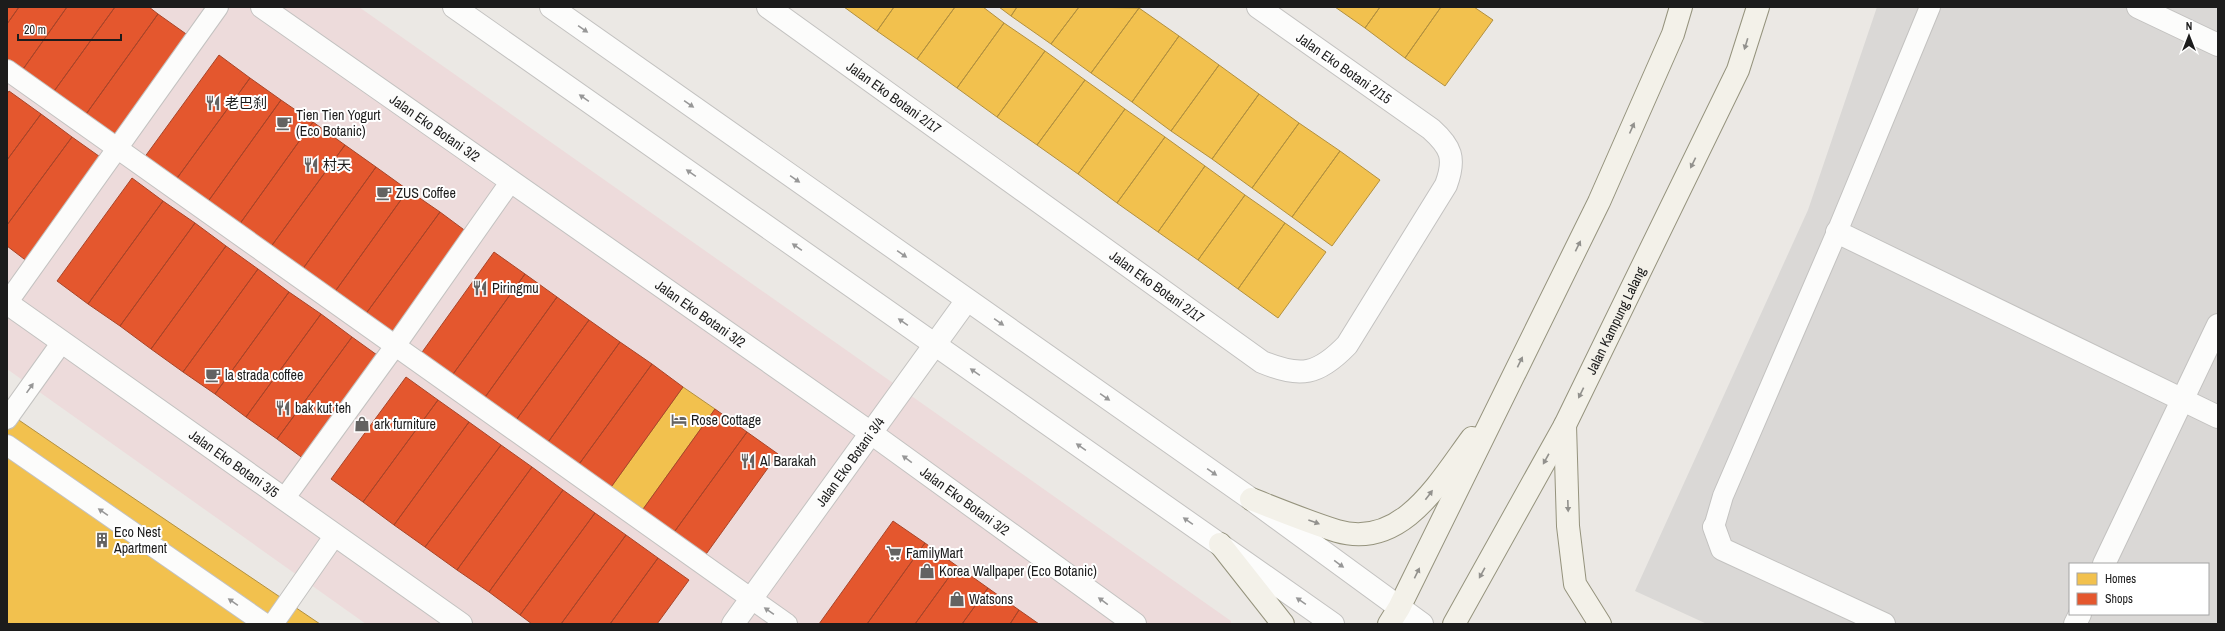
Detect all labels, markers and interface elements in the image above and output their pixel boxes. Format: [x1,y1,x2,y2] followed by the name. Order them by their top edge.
[18,16,121,42] scale bar
[2169,16,2209,56] north arrow
[2186,19,2192,33] text: N
[24,22,46,38] text: 20 m
[577,25,588,33] one-way arrow
[1293,28,1395,108] street label: Jalan Eko Botani 2/15
[1743,39,1749,51] one-way arrow
[843,57,945,138] street label: Jalan Eko Botani 2/17
[386,90,484,166] street label: Jalan Eko Botani 3/2
[204,94,222,112] restaurant icon: 老巴刹
[225,94,267,112] place label: 老巴刹
[579,94,589,102] one-way arrow
[684,100,694,108] one-way arrow
[296,106,380,140] place label: Tien Tien Yogurt (Eco Botanic)
[275,114,293,132] cafe icon: Tien Tien Yogurt (Eco Botanic)
[1629,122,1635,133] one-way arrow
[302,156,320,174] restaurant icon: 村天
[323,156,351,174] place label: 村天
[1690,157,1696,168] one-way arrow
[685,169,696,177] one-way arrow
[790,175,801,183] one-way arrow
[375,184,393,202] cafe icon: ZUS Coffee
[396,184,456,202] place label: ZUS Coffee
[1575,240,1581,252] one-way arrow
[792,243,802,251] one-way arrow
[1106,246,1208,327] street label: Jalan Eko Botani 2/17
[896,250,907,258] one-way arrow
[1582,263,1650,377] street label: Jalan Kampung Lalang
[652,276,749,351] street label: Jalan Eko Botani 3/2
[471,279,489,297] restaurant icon: Piringmu
[492,279,539,297] place label: Piringmu
[898,318,909,326] one-way arrow
[994,318,1004,326] one-way arrow
[1517,357,1523,368] one-way arrow
[204,366,222,384] cafe icon: la strada coffee
[225,366,303,384] place label: la strada coffee
[970,368,980,376] one-way arrow
[26,382,34,393] one-way arrow
[1578,387,1584,399] one-way arrow
[1100,393,1111,401] one-way arrow
[274,399,292,417] restaurant icon: bak kut teh
[295,399,351,417] place label: bak kut teh
[670,411,688,429] hotel icon: Rose Cottage
[691,411,761,429] place label: Rose Cottage
[812,413,889,510] street label: Jalan Eko Botani 3/4
[353,415,371,433] shop icon: ark furniture
[374,415,436,433] place label: ark furniture
[185,426,283,501] street label: Jalan Eko Botani 3/5
[1076,443,1087,451] one-way arrow
[739,452,757,470] restaurant icon: Al Barakah
[759,452,816,470] place label: Al Barakah
[1543,454,1550,465] one-way arrow
[902,456,912,464] one-way arrow
[917,462,1013,539] street label: Jalan Eko Botani 3/2
[1206,468,1217,476] one-way arrow
[1425,489,1433,500] one-way arrow
[1564,500,1571,512] one-way arrow
[98,508,108,516] one-way arrow
[1183,517,1193,525] one-way arrow
[1308,520,1320,526] one-way arrow
[113,523,167,557] place label: Eco Nest Apartment
[93,531,111,549] building icon: Eco Nest Apartment
[885,544,903,562] supermarket icon: FamilyMart
[906,544,963,562] place label: FamilyMart
[1333,560,1344,568] one-way arrow
[918,562,936,580] shop icon: Korea Wallpaper (Eco Botanic)
[939,562,1097,580] place label: Korea Wallpaper (Eco Botanic)
[2069,563,2209,615] legend
[1479,567,1486,579] one-way arrow
[1414,568,1420,579] one-way arrow
[2105,571,2136,587] text: Homes
[948,590,966,608] shop icon: Watsons
[969,590,1013,608] place label: Watsons
[2105,591,2133,607] text: Shops
[1098,597,1108,605] one-way arrow
[1296,597,1306,605] one-way arrow
[227,598,238,606] one-way arrow
[764,607,775,615] one-way arrow

